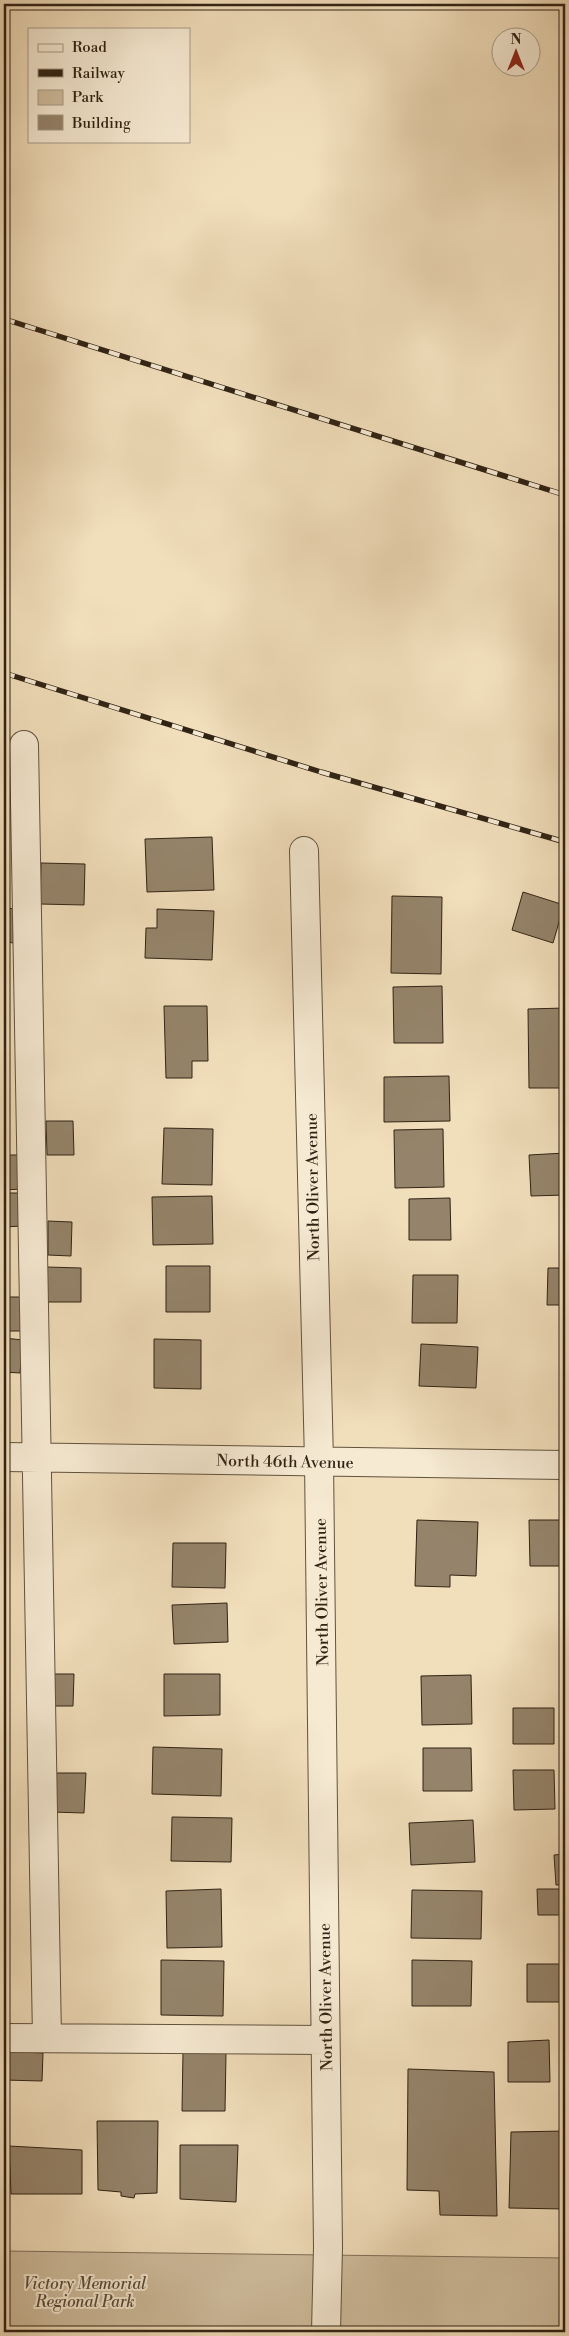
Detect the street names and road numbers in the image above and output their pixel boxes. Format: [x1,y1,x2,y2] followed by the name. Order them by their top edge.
[302,1113,324,1261] street label: North Oliver Avenue
[216,1451,354,1473] street label: North 46th Avenue
[311,1518,333,1666] street label: North Oliver Avenue
[315,1923,337,2071] street label: North Oliver Avenue

